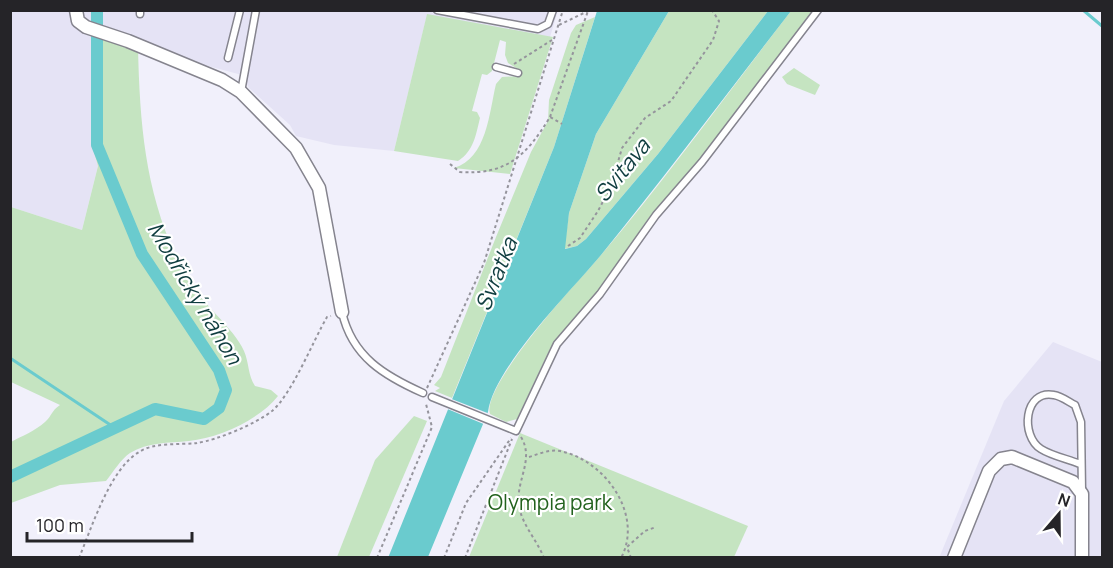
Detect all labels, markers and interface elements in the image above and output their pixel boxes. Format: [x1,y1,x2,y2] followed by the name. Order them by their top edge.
[587,131,658,208] water label: Svitava
[141,216,250,371] water label: Modřický náhon
[468,231,525,315] water label: Svratka
[1029,484,1089,544] north arrow
[488,488,613,516] park label: Olympia park
[1055,488,1073,512] text: N
[27,505,192,543] scale bar
[36,513,84,537] text: 100 m

